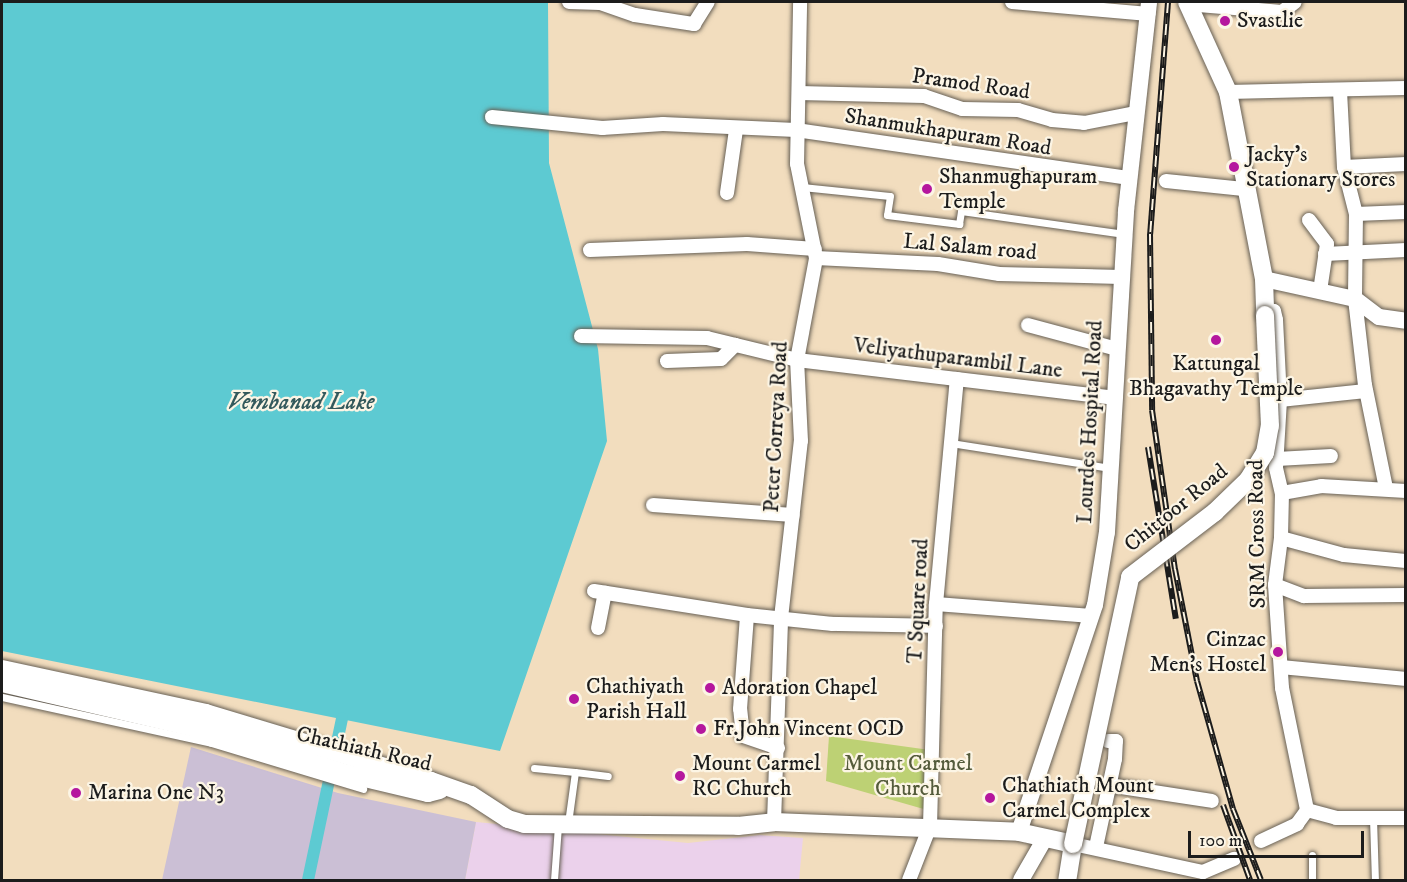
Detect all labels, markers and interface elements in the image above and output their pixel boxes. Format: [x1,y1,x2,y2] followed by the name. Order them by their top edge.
[1237,8,1303,34] place label: Svastlie
[1218,14,1232,28] marker: Svastlie
[910,63,1032,105] street label: Pramod Road
[843,103,1053,161] street label: Shanmukhapuram Road
[1246,141,1395,192] place label: Jacky's Stationary Stores
[1227,160,1241,174] marker: Jacky's Stationary Stores
[939,163,1097,214] place label: Shanmughapuram Temple
[920,182,934,196] marker: Shanmughapuram Temple
[902,228,1038,266] street label: Lal Salam road
[1071,320,1109,524] street label: Lourdes Hospital Road
[852,332,1064,384] street label: Veliyathuparambil Lane
[1209,333,1223,347] marker: Kattungal Bhagavathy Temple
[758,341,794,513] street label: Peter Correya Road
[1129,350,1303,402] place label: Kattungal Bhagavathy Temple
[228,389,374,417] water label: Vembanad Lake
[1119,458,1233,558] street label: Chittoor Road
[1242,459,1272,609] street label: SRM Cross Road
[902,538,934,664] street label: T Square road
[1149,626,1266,678] place label: Cinzac Men's Hostel
[1271,645,1285,659] marker: Cinzac Men's Hostel
[586,673,687,724] place label: Chathiyath Parish Hall
[722,675,877,701] place label: Adoration Chapel
[703,681,717,695] marker: Adoration Chapel
[567,692,581,706] marker: Chathiyath Parish Hall
[713,716,904,742] place label: Fr.John Vincent OCD
[294,721,434,777] street label: Chathiath Road
[694,722,708,736] marker: Fr.John Vincent OCD
[692,750,821,802] place label: Mount Carmel RC Church
[844,750,972,802] park label: Mount Carmel Church
[673,769,687,783] marker: Mount Carmel RC Church
[1002,772,1154,824] place label: Chathiath Mount Carmel Complex
[88,780,224,806] place label: Marina One N3
[69,786,83,800] marker: Marina One N3
[983,791,997,805] marker: Chathiath Mount Carmel Complex
[1191,819,1366,857] scale bar
[1199,830,1242,852] text: 100 m

